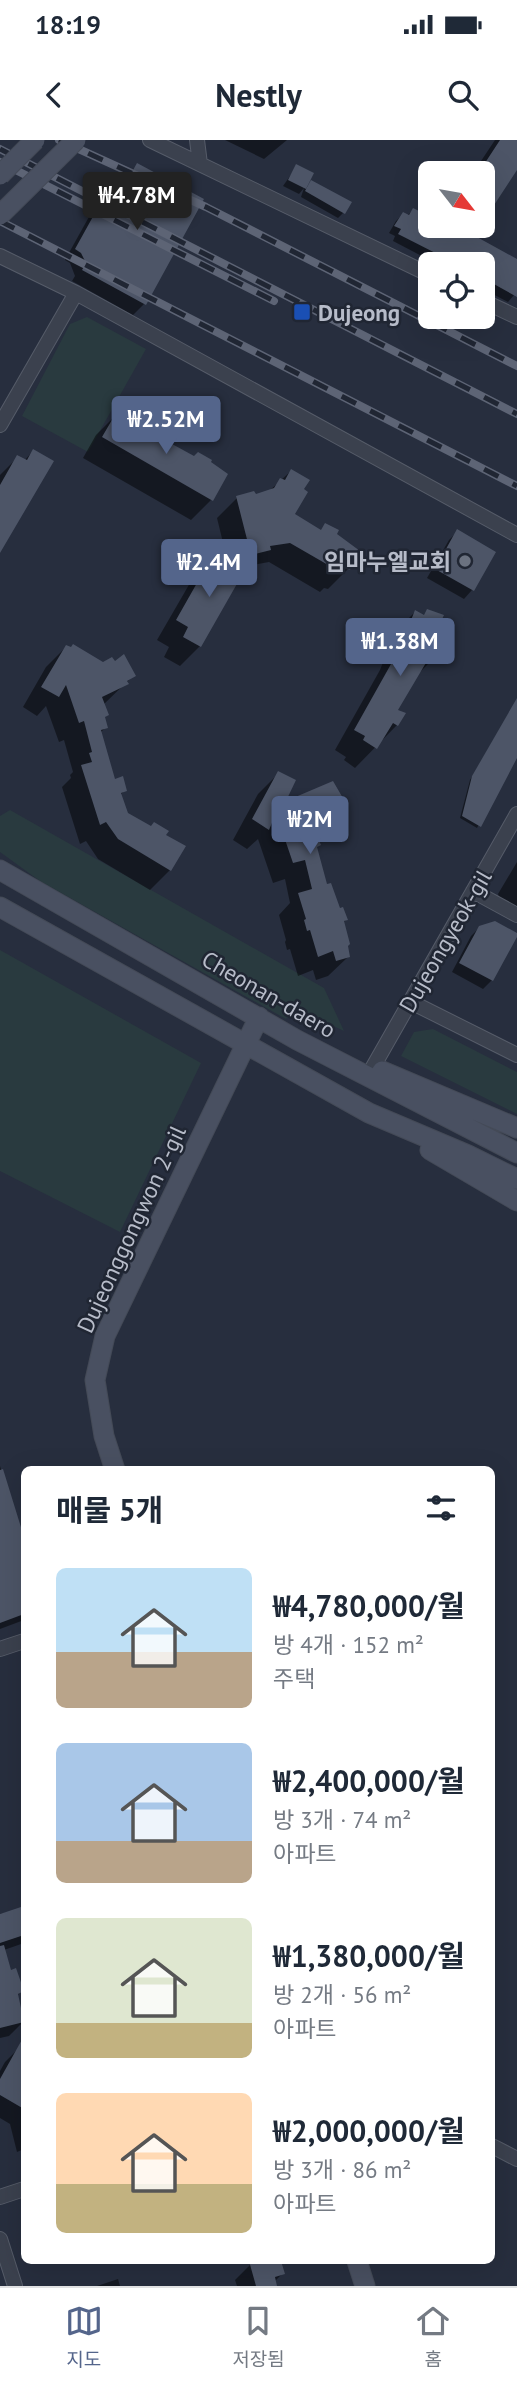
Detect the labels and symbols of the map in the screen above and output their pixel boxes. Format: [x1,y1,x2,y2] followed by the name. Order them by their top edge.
[418,161,495,238] north arrow
[80,172,194,232] pin: ₩4.78M
[318,298,400,327] place label: Dujeong
[292,302,312,322] marker: Dujeong
[109,396,223,456] pin: ₩2.52M
[160,540,258,599] pin: ₩2.4M
[324,547,451,576] place label: 임마누엘교회
[457,553,473,569] marker: 임마누엘교회
[343,618,457,678] pin: ₩1.38M
[276,796,344,856] pin: ₩2M
[392,864,498,1018] street label: Dujeongyeok-gil
[197,944,341,1044] street label: Cheonan-daero
[70,1120,192,1337] street label: Dujeonggongwon 2-gil

